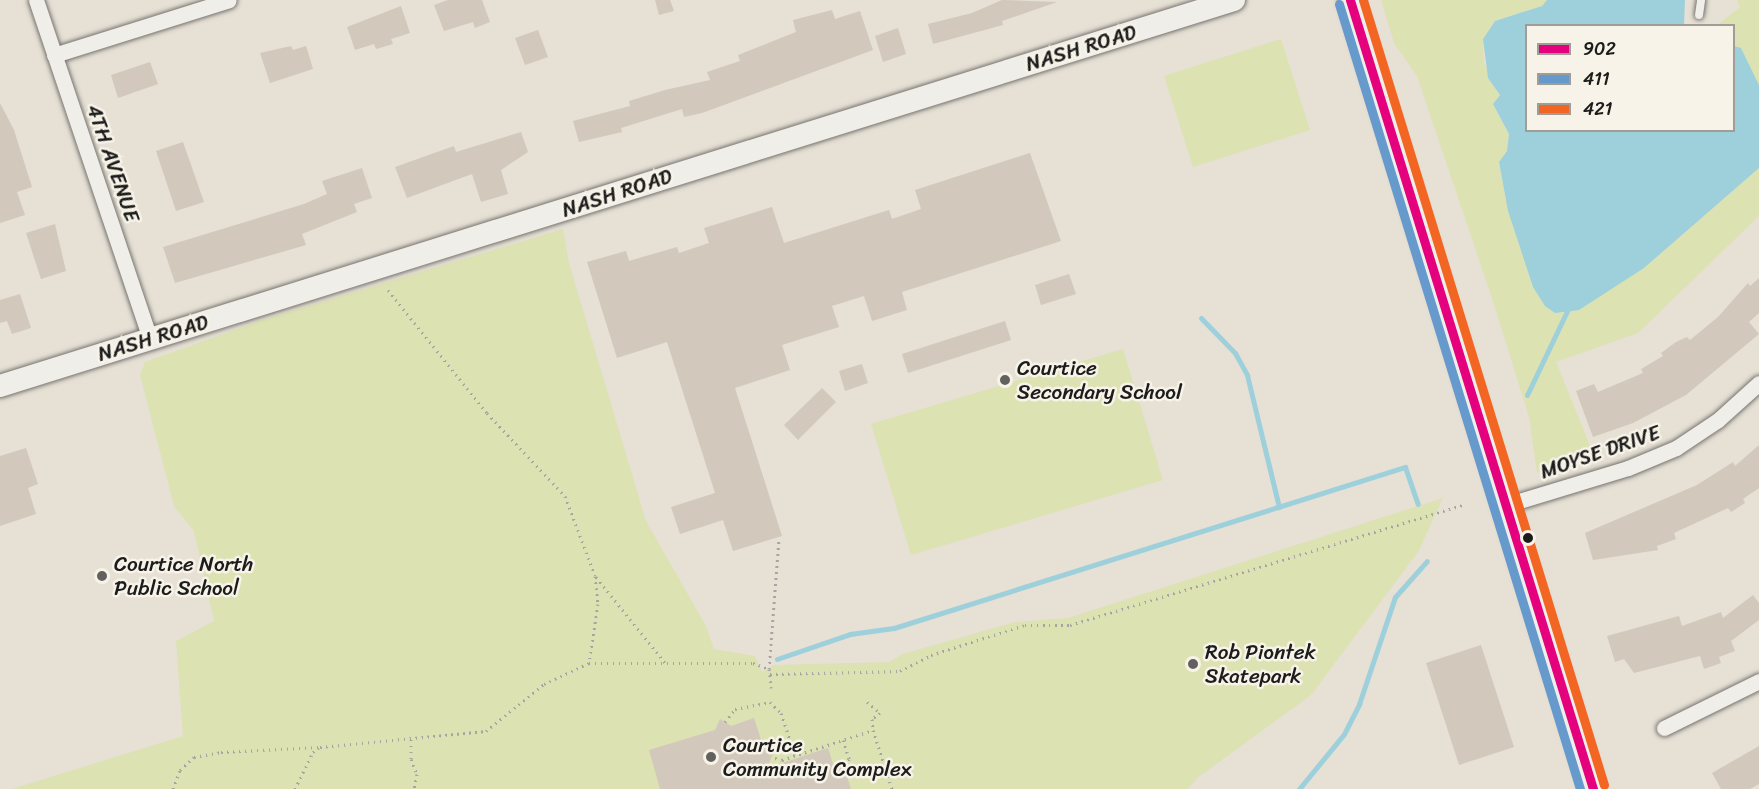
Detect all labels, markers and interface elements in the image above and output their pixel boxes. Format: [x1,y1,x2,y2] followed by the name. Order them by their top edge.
[1023,19,1139,77] street label: NASH ROAD
[1525,24,1735,132] legend
[1583,33,1616,65] text: 902
[1583,63,1610,95] text: 411
[1583,93,1612,125] text: 421
[81,101,145,225] street label: 4TH AVENUE
[559,163,675,223] street label: NASH ROAD
[95,309,211,367] street label: NASH ROAD
[1017,355,1182,405] place label: Courtice Secondary School
[998,373,1012,387] marker: Courtice Secondary School
[1536,419,1664,485] street label: MOYSE DRIVE
[1522,532,1534,544] unlabelled marker
[114,551,253,601] place label: Courtice North Public School
[95,569,109,583] marker: Courtice North Public School
[1205,639,1316,689] place label: Rob Piontek Skatepark
[1186,657,1200,671] marker: Rob Piontek Skatepark
[723,732,912,782] place label: Courtice Community Complex
[704,750,718,764] marker: Courtice Community Complex

